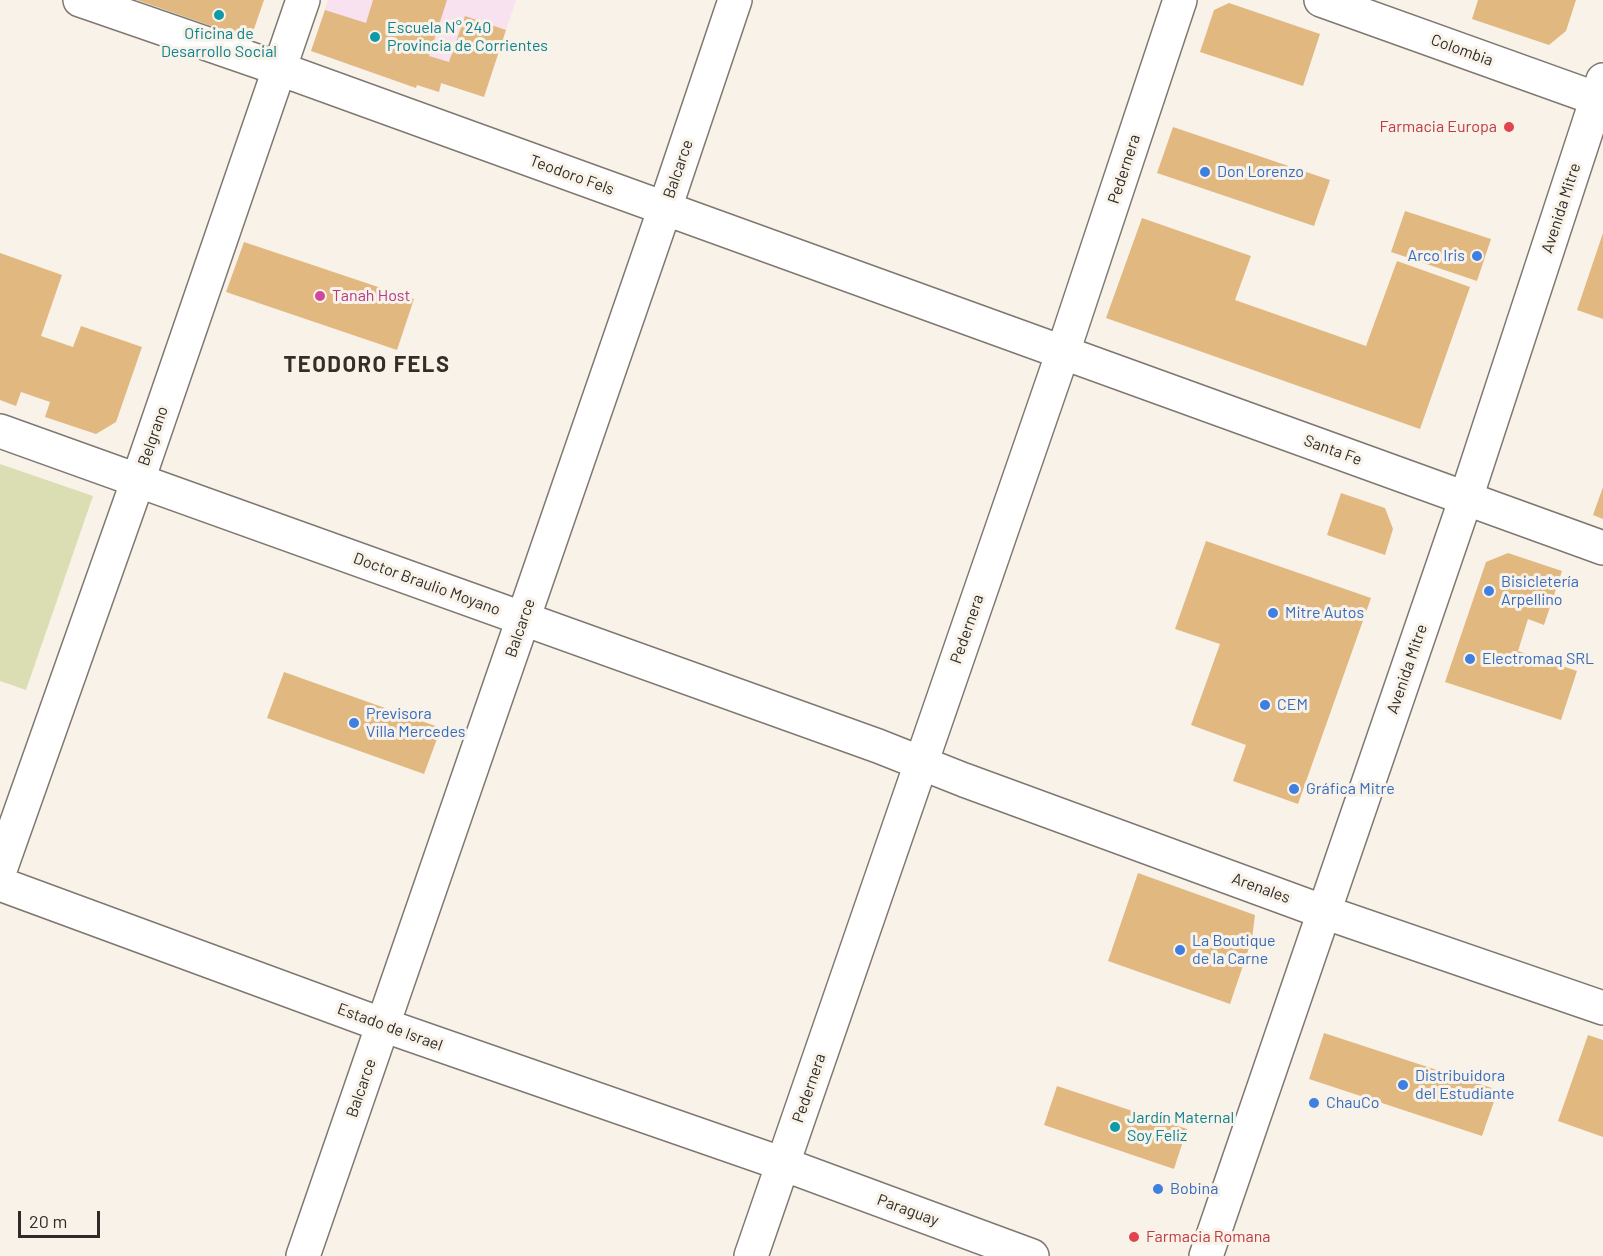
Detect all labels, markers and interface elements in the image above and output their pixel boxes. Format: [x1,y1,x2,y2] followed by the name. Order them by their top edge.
[212,8,226,22] marker: Oficina de Desarrollo Social
[387,18,548,56] place label: Escuela N° 240 Provincia de Corrientes
[161,24,277,62] place label: Oficina de Desarrollo Social
[368,30,382,44] marker: Escuela N° 240 Provincia de Corrientes
[1428,30,1496,70] street label: Colombia
[1380,117,1497,137] place label: Farmacia Europa
[1502,120,1516,134] marker: Farmacia Europa
[1104,132,1144,206] street label: Pedernera
[659,137,697,201] street label: Balcarce
[527,151,617,199] street label: Teodoro Fels
[1537,161,1585,255] street label: Avenida Mitre
[1217,162,1304,182] place label: Don Lorenzo
[1198,165,1212,179] marker: Don Lorenzo
[1408,246,1465,266] place label: Arco Iris
[1470,249,1484,263] marker: Arco Iris
[332,286,410,306] place label: Tanah Host
[313,289,327,303] marker: Tanah Host
[283,352,451,378] district label: TEODORO FELS
[134,404,172,468] street label: Belgrano
[1301,431,1365,469] street label: Santa Fe
[351,548,503,620] street label: Doctor Braulio Moyano
[1501,572,1579,610] place label: Bisicletería Arpellino
[1482,584,1496,598] marker: Bisicletería Arpellino
[946,592,988,666] street label: Pedernera
[501,596,539,660] street label: Balcarce
[1285,603,1364,623] place label: Mitre Autos
[1266,606,1280,620] marker: Mitre Autos
[1383,622,1431,716] street label: Avenida Mitre
[1482,649,1594,669] place label: Electromaq SRL
[1463,652,1477,666] marker: Electromaq SRL
[1277,695,1308,715] place label: CEM
[1258,698,1272,712] marker: CEM
[366,704,466,742] place label: Previsora Villa Mercedes
[347,716,361,730] marker: Previsora Villa Mercedes
[1306,779,1395,799] place label: Gráfica Mitre
[1287,782,1301,796] marker: Gráfica Mitre
[1229,869,1293,907] street label: Arenales
[1192,931,1276,969] place label: La Boutique de la Carne
[1173,943,1187,957] marker: La Boutique de la Carne
[335,999,445,1055] street label: Estado de Israel
[788,1051,830,1125] street label: Pedernera
[342,1056,380,1120] street label: Balcarce
[1415,1066,1515,1104] place label: Distribuidora del Estudiante
[1396,1078,1410,1092] marker: Distribuidora del Estudiante
[1326,1093,1380,1113] place label: ChauCo
[1307,1096,1321,1110] marker: ChauCo
[1127,1108,1234,1146] place label: Jardín Maternal Soy Feliz
[1108,1120,1122,1134] marker: Jardín Maternal Soy Feliz
[1170,1179,1218,1199] place label: Bobina
[1151,1182,1165,1196] marker: Bobina
[875,1190,941,1230] street label: Paraguay
[21,1199,104,1237] scale bar
[29,1210,67,1232] text: 20 m
[1146,1227,1270,1247] place label: Farmacia Romana
[1127,1230,1141,1244] marker: Farmacia Romana

